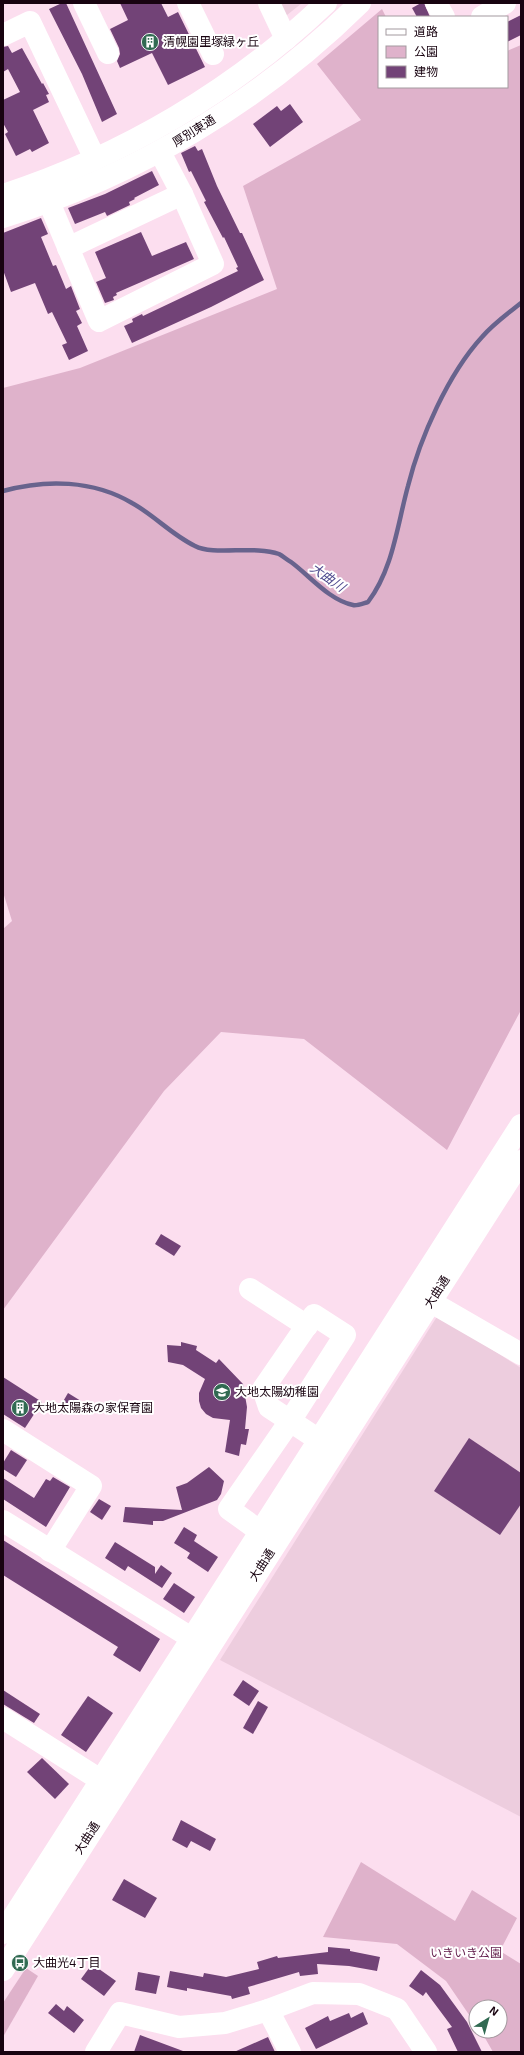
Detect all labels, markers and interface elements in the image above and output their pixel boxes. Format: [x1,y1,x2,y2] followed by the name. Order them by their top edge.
[378,16,508,88] legend
[414,24,438,38] text: 道路
[140,32,160,52] building icon: 清幌園里塚緑ヶ丘
[163,34,259,48] place label: 清幌園里塚緑ヶ丘
[414,44,438,58] text: 公園
[414,64,438,78] text: 建物
[169,111,218,149] street label: 厚別東通
[307,559,350,596] water label: 大曲川
[420,1273,452,1310] street label: 大曲通
[212,1382,232,1402] school or university icon: 大地太陽幼稚園
[235,1384,319,1398] place label: 大地太陽幼稚園
[10,1398,30,1418] building icon: 大地太陽森の家保育園
[33,1400,153,1414] place label: 大地太陽森の家保育園
[245,1546,277,1583] street label: 大曲通
[70,1819,102,1856] street label: 大曲通
[430,1945,502,1959] park label: いきいき公園
[10,1953,30,1973] bus stop icon: 大曲光4丁目
[33,1955,100,1969] place label: 大曲光4丁目
[468,1999,508,2039] north arrow
[487,2003,501,2018] text: N

